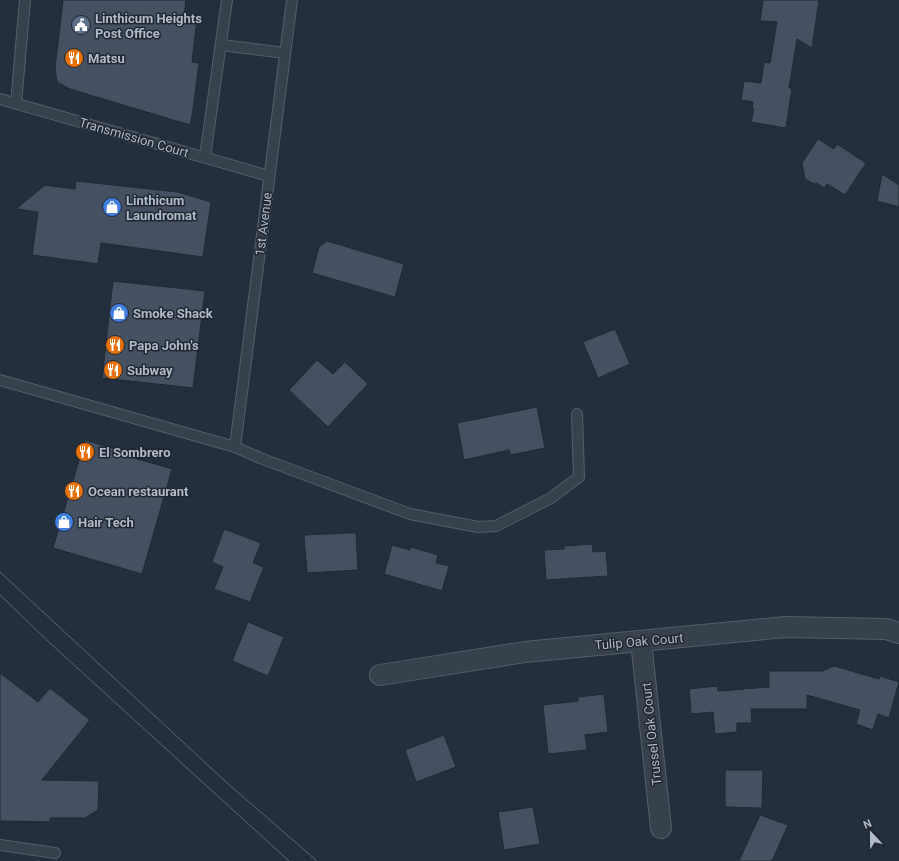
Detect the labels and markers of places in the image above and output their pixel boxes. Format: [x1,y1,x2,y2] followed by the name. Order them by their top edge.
[95,11,202,41] place label: Linthicum Heights Post Office
[70,14,92,36] public building icon: Linthicum Heights Post Office
[63,47,85,69] restaurant icon: Matsu
[88,51,125,66] place label: Matsu
[126,193,197,223] place label: Linthicum Laundromat
[101,196,123,218] shop icon: Linthicum Laundromat
[108,302,130,324] shop icon: Smoke Shack
[133,306,214,321] place label: Smoke Shack
[104,334,126,356] restaurant icon: Papa John's
[129,338,199,353] place label: Papa John's
[102,359,124,381] restaurant icon: Subway
[127,363,173,378] place label: Subway
[74,441,96,463] restaurant icon: El Sombrero
[99,445,170,460] place label: El Sombrero
[63,480,85,502] restaurant icon: Ocean restaurant
[88,484,189,499] place label: Ocean restaurant
[53,511,75,533] shop icon: Hair Tech
[78,515,134,530] place label: Hair Tech

